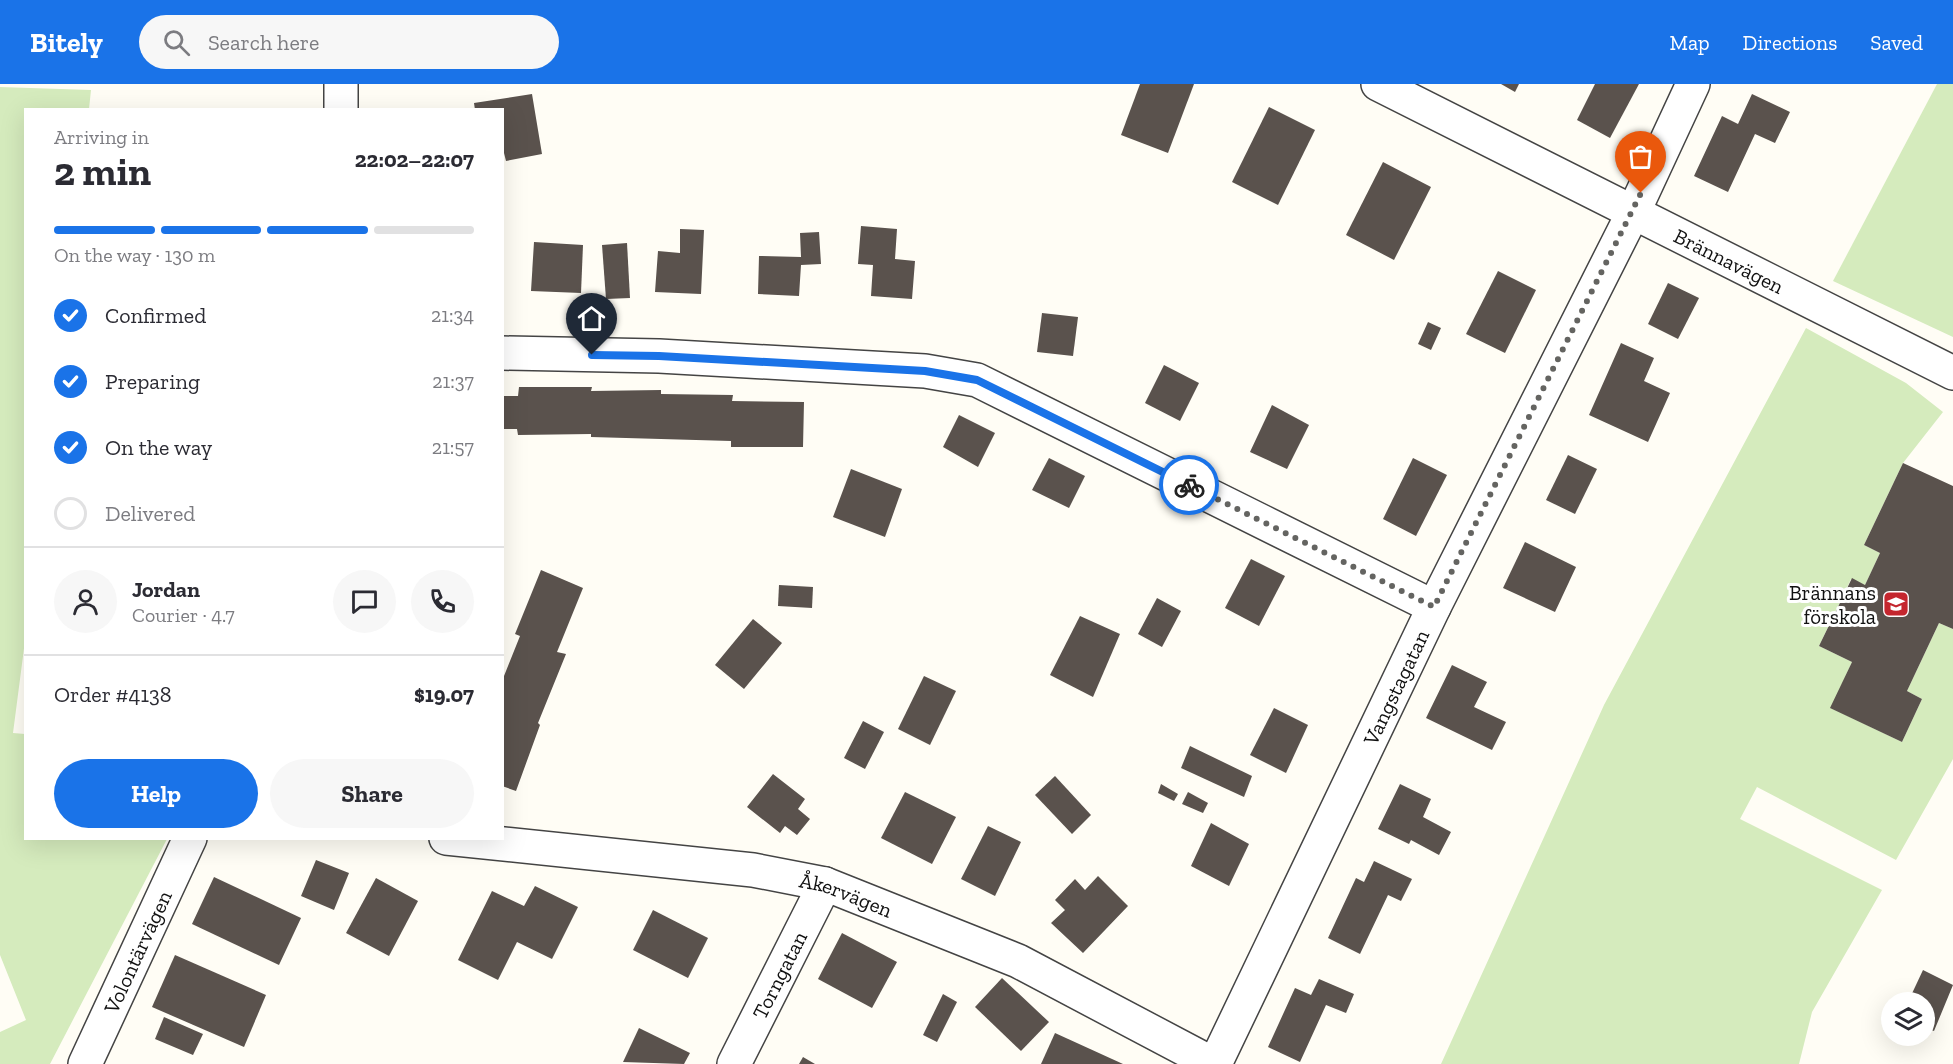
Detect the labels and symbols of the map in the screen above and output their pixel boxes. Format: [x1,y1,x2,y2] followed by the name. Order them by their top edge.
[1615,131,1666,193] pin
[1670,222,1788,299] street label: Brännavägen
[566,293,617,355] pin
[1159,455,1219,515] courier
[1789,580,1876,629] place label: Brännans förskola
[1881,589,1911,619] school or university icon: Brännans förskola
[1357,625,1434,750] street label: Vangstagatan
[797,867,896,922] street label: Åkervägen
[98,886,177,1018] street label: Volontärvägen
[747,927,812,1023] street label: Torngatan

